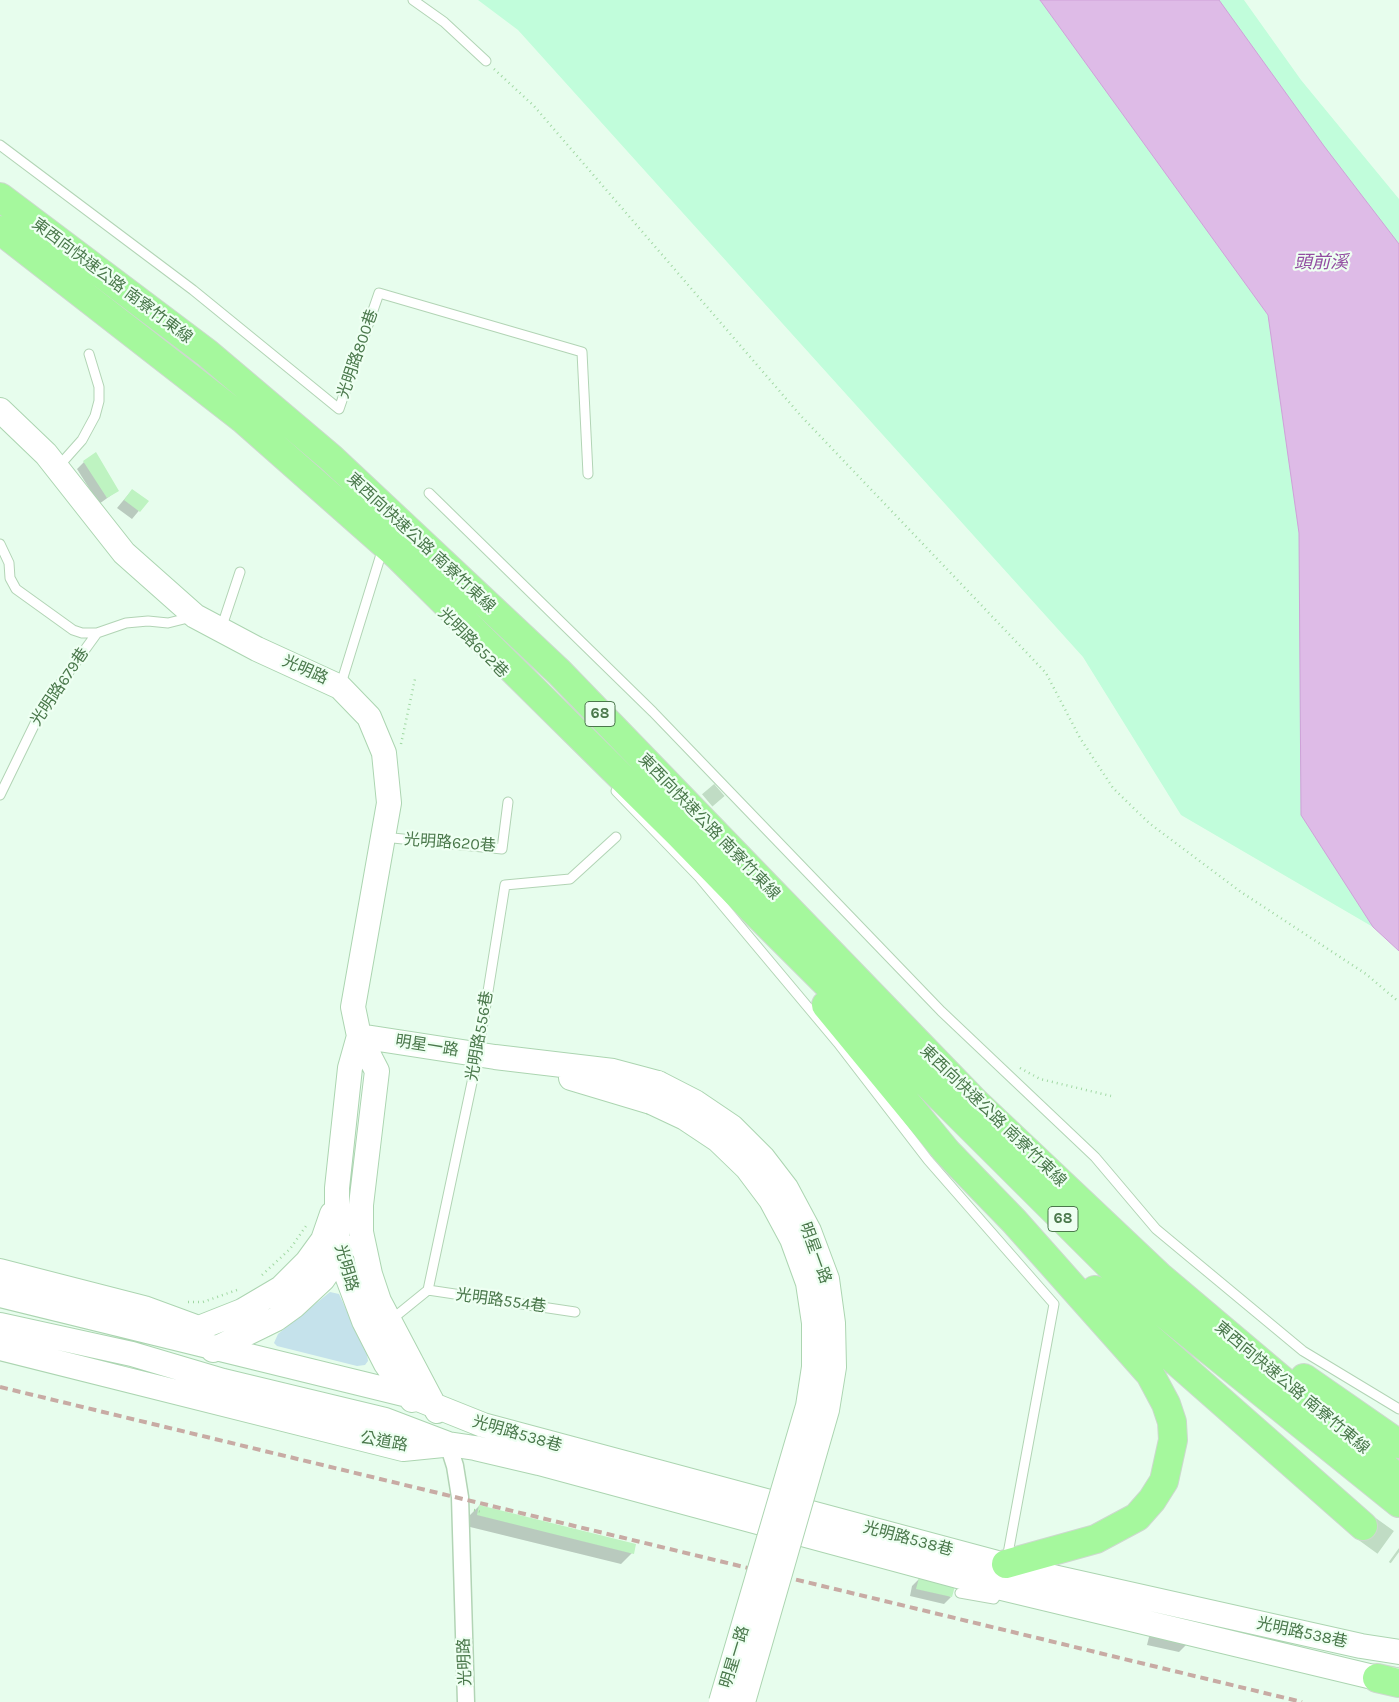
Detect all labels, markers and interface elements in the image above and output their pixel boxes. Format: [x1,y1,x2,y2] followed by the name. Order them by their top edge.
[28,214,196,348] street label: 東西向快速公路 南寮竹東線
[1294,252,1348,274] water label: 頭前溪
[334,307,382,401] street label: 光明路800巷
[343,469,499,617] street label: 東西向快速公路 南寮竹東線
[434,604,512,682] street label: 光明路652巷
[27,644,93,730] street label: 光明路679巷
[279,651,331,689] street label: 光明路
[585,702,615,726] road number: 68
[634,750,784,904] street label: 東西向快速公路 南寮竹東線
[403,830,497,856] street label: 光明路620巷
[463,989,497,1083] street label: 光明路556巷
[394,1032,460,1060] street label: 明星一路
[916,1041,1070,1191] street label: 東西向快速公路 南寮竹東線
[1048,1206,1078,1232] road number: 68
[795,1220,835,1286] street label: 明星一路
[330,1242,362,1294] street label: 光明路
[455,1285,547,1317] street label: 光明路554巷
[1211,1318,1373,1458] street label: 東西向快速公路 南寮竹東線
[470,1412,564,1456] street label: 光明路538巷
[359,1428,409,1456] street label: 公道路
[861,1518,955,1560] street label: 光明路538巷
[1255,1614,1349,1652] street label: 光明路538巷
[716,1624,754,1690] street label: 明星一路
[455,1638,475,1686] street label: 光明路

